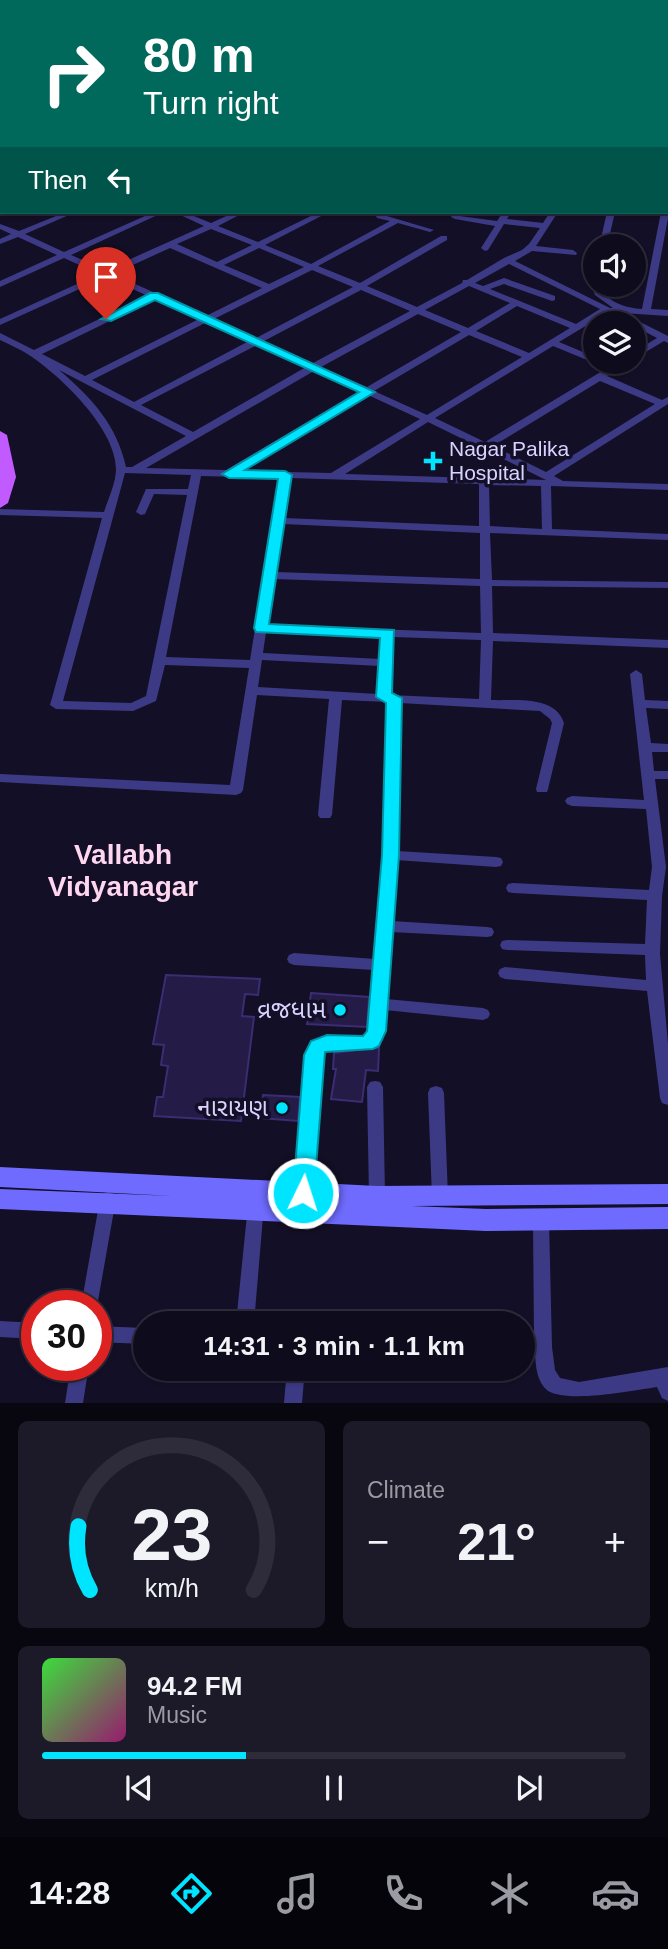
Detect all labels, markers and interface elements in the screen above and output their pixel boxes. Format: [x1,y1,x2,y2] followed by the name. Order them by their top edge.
[28,28,119,119] icon: right
[143,28,255,82] text: 80 m
[143,85,279,121] text: Turn right
[101,161,139,199] icon: left
[28,165,87,195] text: Then
[583,234,646,374] map controls
[583,234,646,297] button: sound
[76,247,136,319] pin
[87,258,125,296] icon: arrive
[583,311,646,374] button: layers
[449,437,570,484] place label: Nagar Palika Hospital
[423,451,443,471] marker: Nagar Palika Hospital
[48,839,198,902] district label: Vallabh Vidyanagar
[257,996,327,1023] place label: વ્રજધામ
[332,1002,348,1018] marker: વ્રજધામ
[198,1094,268,1121] place label: નારાયણ
[274,1100,290,1116] marker: નારાયણ
[266,1156,340,1230] position arrow
[21,1290,112,1381] speed limit sign: 30
[203,1331,465,1361] text: 14:31 · 3 min · 1.1 km
[367,1477,445,1503] text: Climate
[131,1495,212,1576] text: 23
[457,1513,536,1571] text: 21°
[367,1521,389,1563] text: −
[604,1521,626,1563] text: +
[144,1574,199,1602] text: km/h
[147,1671,242,1701] text: 94.2 FM
[147,1702,207,1728] text: Music
[120,1769,158,1807] icon: previous
[315,1769,353,1807] icon: pause
[510,1769,548,1807] icon: next
[167,1869,216,1918] icon: directions
[273,1869,322,1918] icon: music
[379,1869,428,1918] icon: phone
[485,1869,534,1918] icon: climate
[591,1869,640,1918] icon: car
[28,1875,110,1911] text: 14:28

